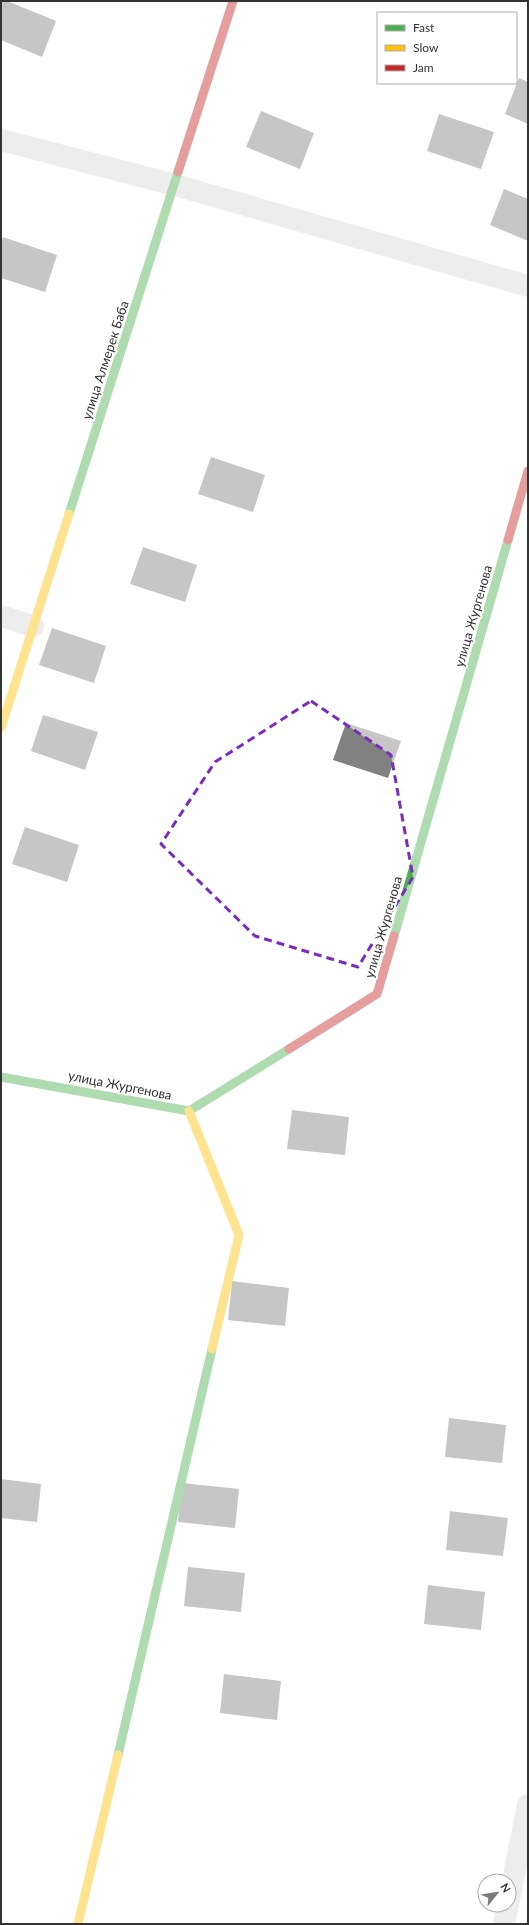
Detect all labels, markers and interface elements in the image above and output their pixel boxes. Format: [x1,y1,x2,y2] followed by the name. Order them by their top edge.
[377,12,517,84] legend
[413,20,435,35] text: Fast
[413,40,439,55] text: Slow
[413,60,434,75] text: Jam
[78,299,132,421] street label: улица Алмерек Баба
[451,563,495,669] street label: улица Жургенова
[361,874,405,980] street label: улица Жургенова
[67,1067,173,1103] street label: улица Жургенова
[477,1873,517,1913] north arrow
[498,1881,514,1895] text: N

